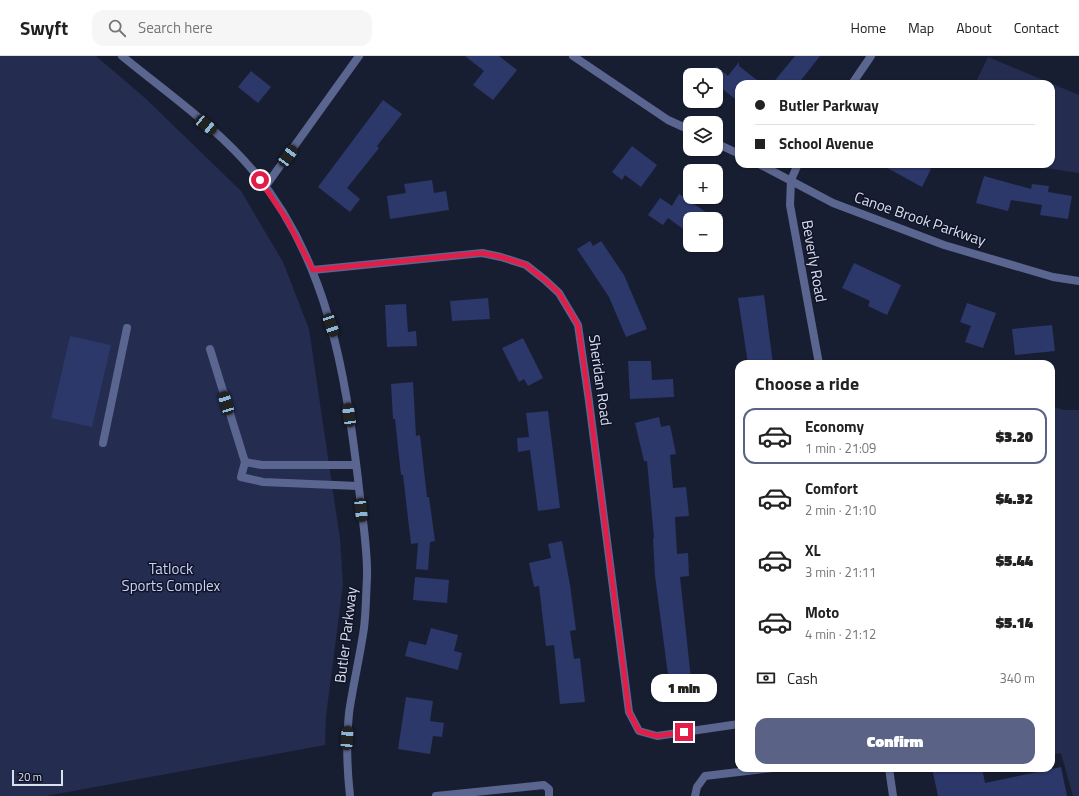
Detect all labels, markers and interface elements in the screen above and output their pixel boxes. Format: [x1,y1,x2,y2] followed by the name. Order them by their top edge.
[92,10,372,46] search box
[20,13,68,42] text: Swyft
[138,16,212,39] text: Search here
[106,17,128,39] icon: search
[851,17,886,38] text: Home
[908,17,934,38] text: Map
[956,17,992,38] text: About
[1014,17,1059,38] text: Contact
[683,68,723,252] map controls
[683,68,723,108] button: locate
[779,94,879,117] text: Butler Parkway
[193,113,219,137] car
[683,116,723,156] button: layers
[779,132,874,155] text: School Avenue
[276,143,300,169] car
[683,164,723,204] button: +
[251,171,269,189] route start
[851,185,989,252] street label: Canoe Brook Parkway
[683,212,723,252] button: −
[796,218,833,304] street label: Beverly Road
[321,312,341,338] car
[583,333,618,427] street label: Sheridan Road
[755,370,859,397] text: Choose a ride
[217,390,235,416] car
[341,402,357,428] car
[805,415,864,438] text: Economy
[757,418,793,454] icon: car
[996,425,1033,448] text: $3.20
[805,438,876,458] text: 1 min · 21:09
[805,477,858,500] text: Comfort
[757,480,793,516] icon: car
[996,487,1033,510] text: $4.32
[354,497,368,523] car
[805,500,876,520] text: 2 min · 21:10
[805,539,821,562] text: XL
[757,542,793,578] icon: car
[996,549,1033,572] text: $5.44
[122,557,221,597] park label: Tatlock Sports Complex
[805,562,876,582] text: 3 min · 21:11
[328,586,363,684] street label: Butler Parkway
[805,601,839,624] text: Moto
[757,604,793,640] icon: car
[996,611,1033,634] text: $5.14
[805,624,876,644] text: 4 min · 21:12
[755,667,777,689] icon: cash
[787,667,818,690] text: Cash
[999,668,1035,688] text: 340 m
[651,674,717,702] callout: 1 min
[668,678,700,698] text: 1 min
[755,718,1035,764] button: Confirm
[675,723,693,741] route end
[340,726,354,750] car
[12,768,63,787] scale bar
[18,769,42,785] text: 20 m

